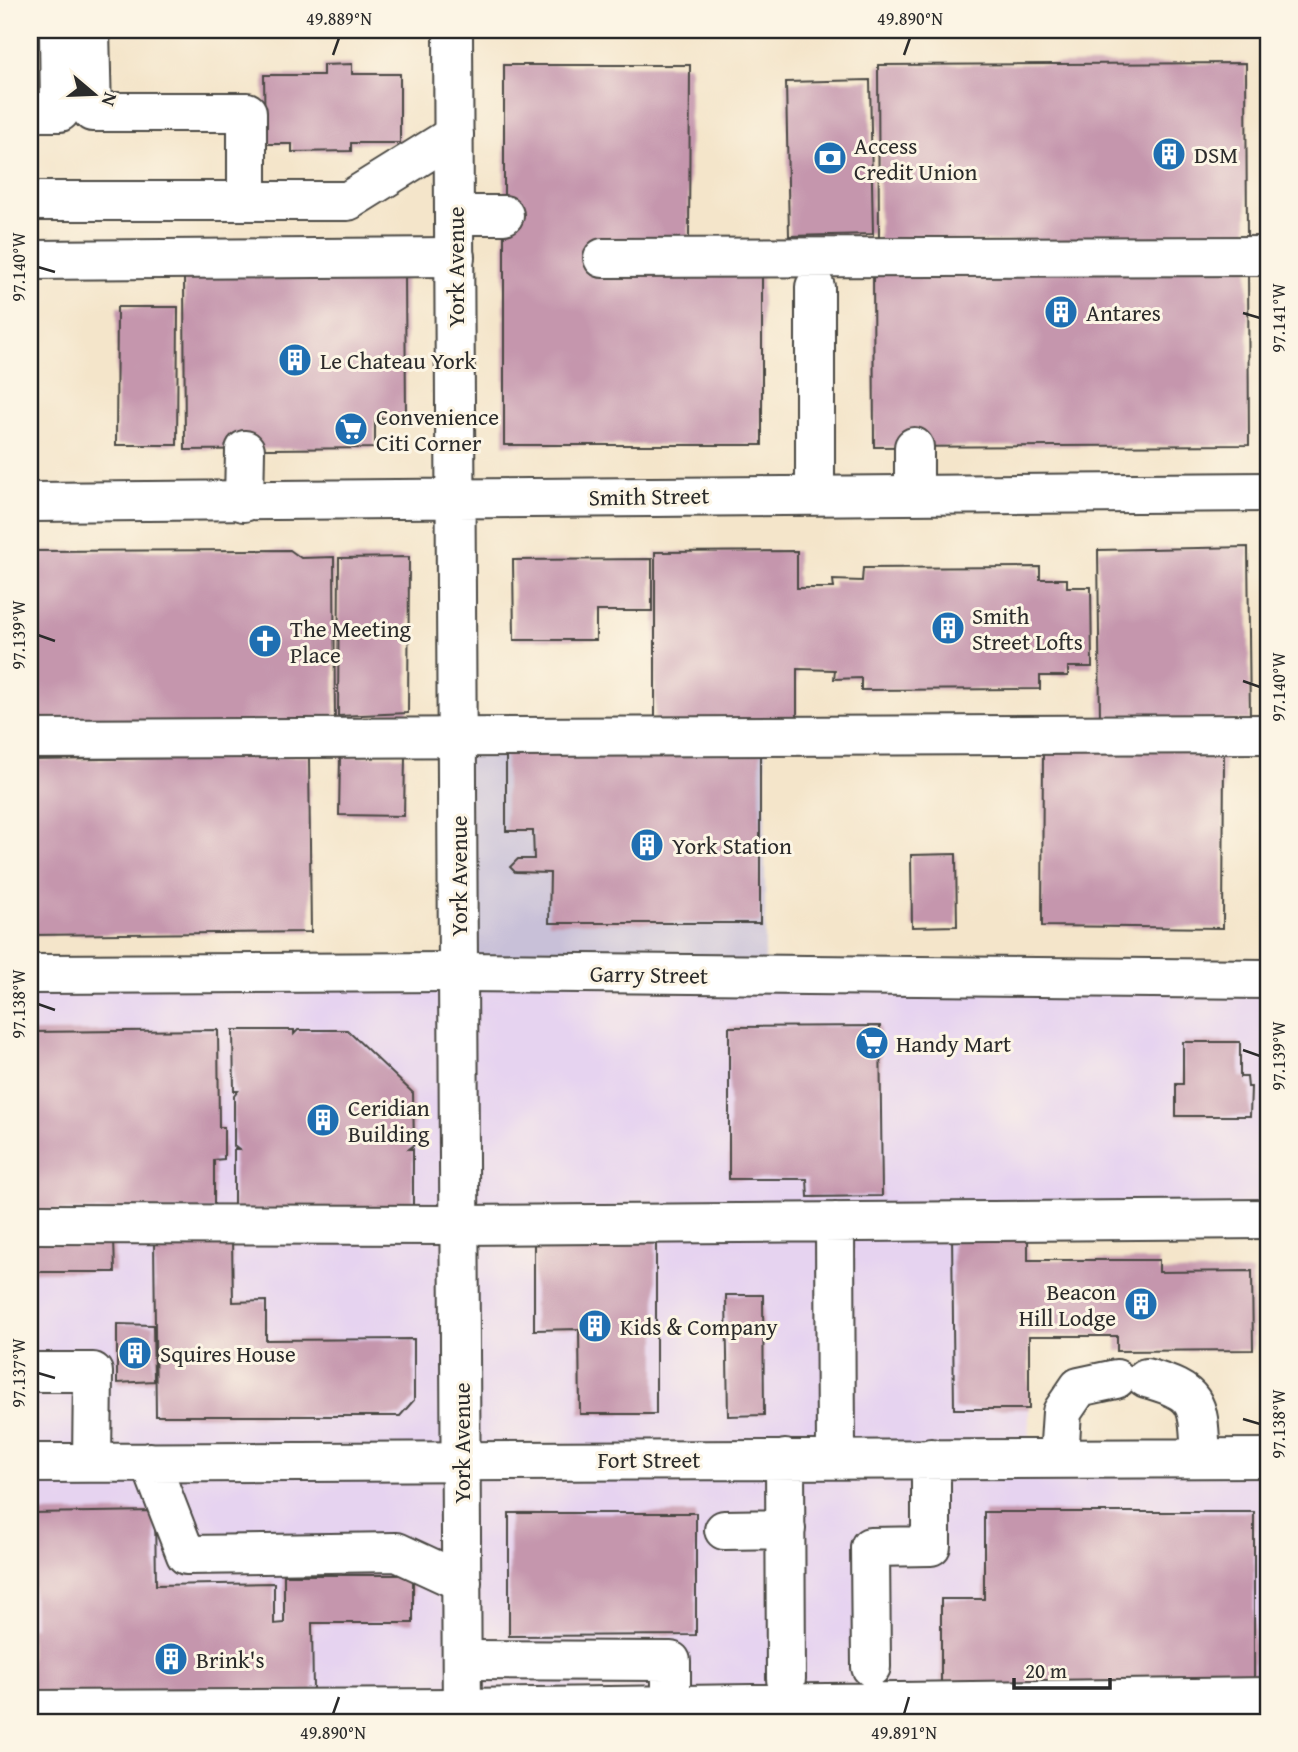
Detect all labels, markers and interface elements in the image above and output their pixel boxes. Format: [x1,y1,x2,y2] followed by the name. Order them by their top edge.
[306,5,372,32] text: 49.889°N
[877,5,943,32] text: 49.890°N
[60,60,130,130] north arrow
[95,89,125,110] text: N
[854,129,978,188] place label: Access Credit Union
[1150,135,1188,173] building icon: DSM
[1194,138,1238,171] place label: DSM
[811,139,849,177] bank icon: Access Credit Union
[439,206,472,328] street label: York Avenue
[5,232,32,302] text: 97.140°W
[1265,283,1292,353] text: 97.141°W
[1042,293,1080,331] building icon: Antares
[1086,296,1161,329] place label: Antares
[276,341,314,379] building icon: Le Chateau York
[320,344,476,377] place label: Le Chateau York
[376,400,499,459] place label: Convenience Citi Corner
[332,410,370,448] supermarket icon: Convenience Citi Corner
[588,478,710,514] street label: Smith Street
[972,599,1083,658] place label: Smith Street Lofts
[5,600,32,670] text: 97.139°W
[929,609,967,647] building icon: Smith Street Lofts
[290,612,412,671] place label: The Meeting Place
[246,622,284,660] church icon: The Meeting Place
[1265,652,1292,722] text: 97.140°W
[442,815,475,937] street label: York Avenue
[628,826,666,864] building icon: York Station
[672,829,792,862] place label: York Station
[590,956,708,992] street label: Garry Street
[5,969,32,1039] text: 97.138°W
[1265,1021,1292,1091] text: 97.139°W
[853,1024,891,1062] supermarket icon: Handy Mart
[896,1027,1011,1060] place label: Handy Mart
[348,1091,430,1150] place label: Ceridian Building
[304,1101,342,1139] building icon: Ceridian Building
[1019,1275,1116,1334] place label: Beacon Hill Lodge
[1122,1285,1160,1323] building icon: Beacon Hill Lodge
[576,1307,614,1345] building icon: Kids & Company
[620,1310,778,1343] place label: Kids & Company
[116,1334,154,1372] building icon: Squires House
[160,1337,296,1370] place label: Squires House
[5,1338,32,1408] text: 97.137°W
[445,1382,478,1504] street label: York Avenue
[1265,1389,1292,1459] text: 97.138°W
[598,1443,700,1476] street label: Fort Street
[152,1640,190,1678] building icon: Brink's
[196,1643,265,1676] place label: Brink's
[1014,1647,1111,1691] scale bar
[1025,1655,1067,1686] text: 20 m
[300,1719,366,1746] text: 49.890°N
[871,1719,937,1746] text: 49.891°N

